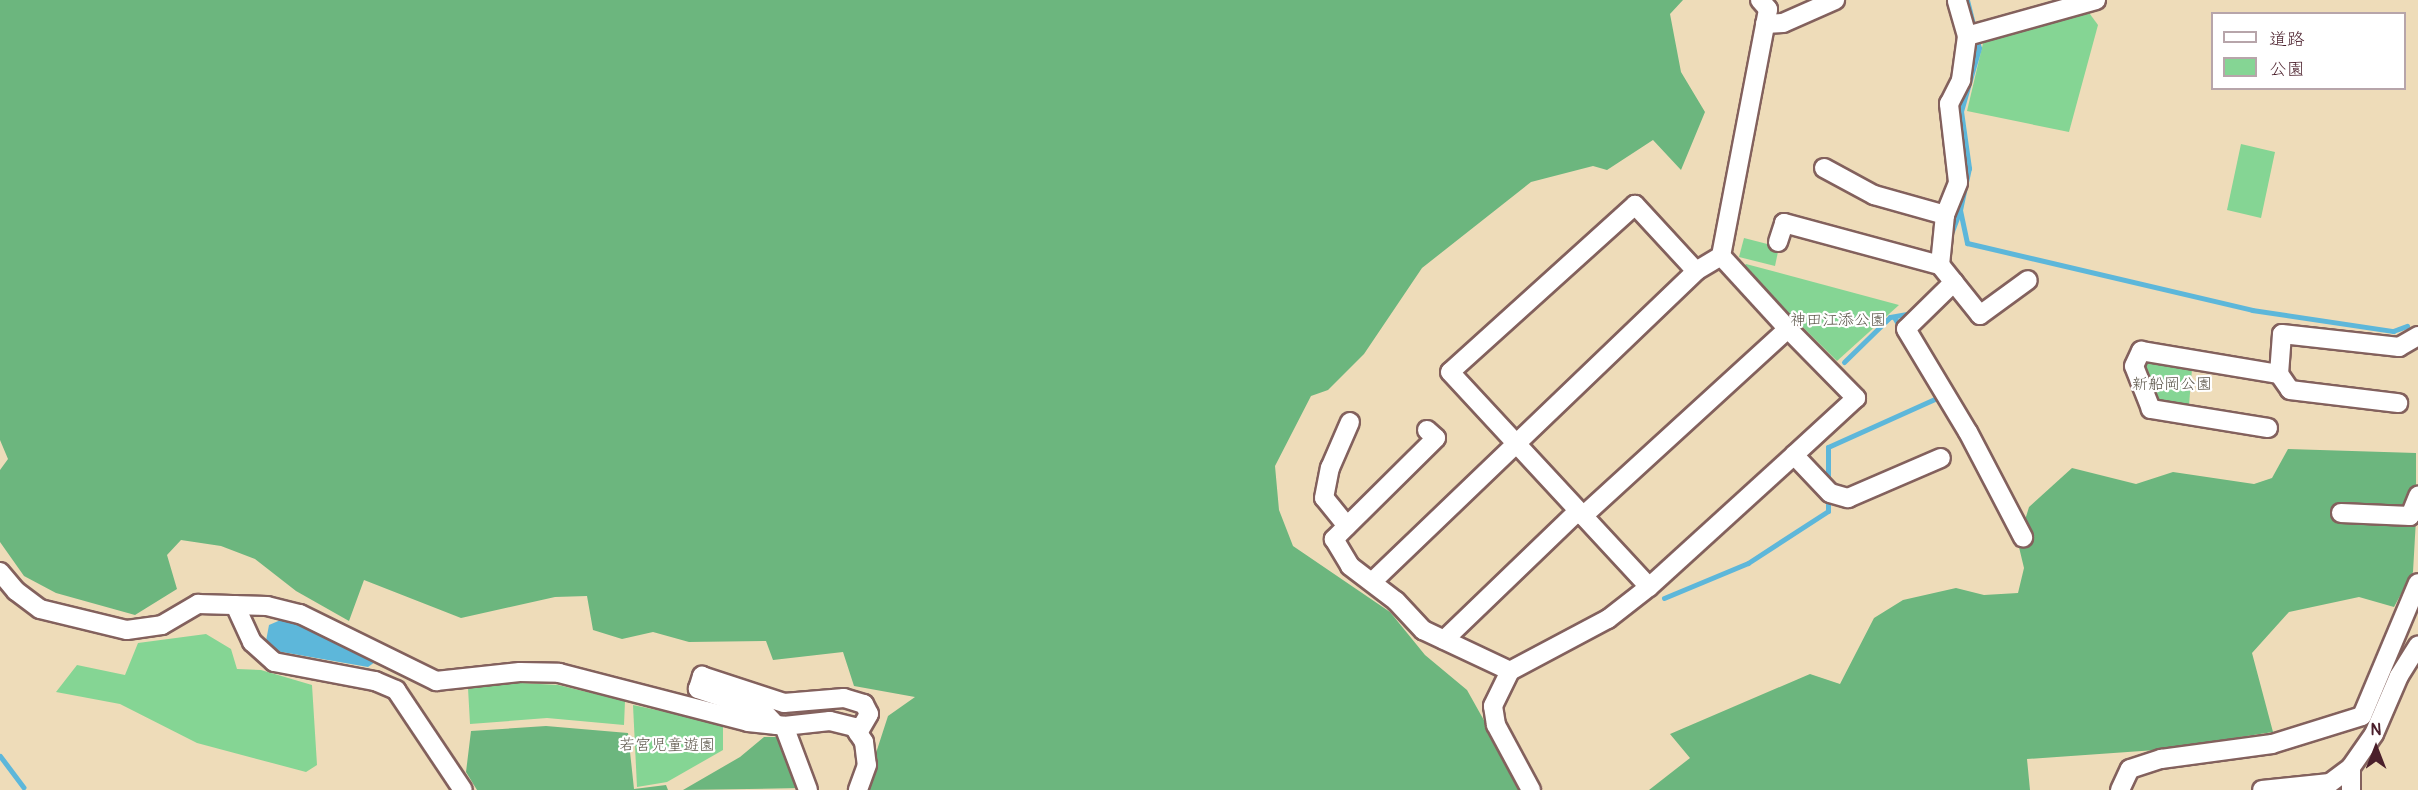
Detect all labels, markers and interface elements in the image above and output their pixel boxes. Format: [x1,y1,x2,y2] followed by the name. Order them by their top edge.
[2211,12,2406,90] legend
[2269,28,2305,51] text: 道路
[2269,58,2305,81] text: 公園
[1790,310,1886,330] park label: 神田江添公園
[2132,374,2212,394] park label: 新船岡公園
[2346,718,2406,778] north arrow
[2371,720,2381,740] text: N
[619,735,715,755] park label: 若宮児童遊園

